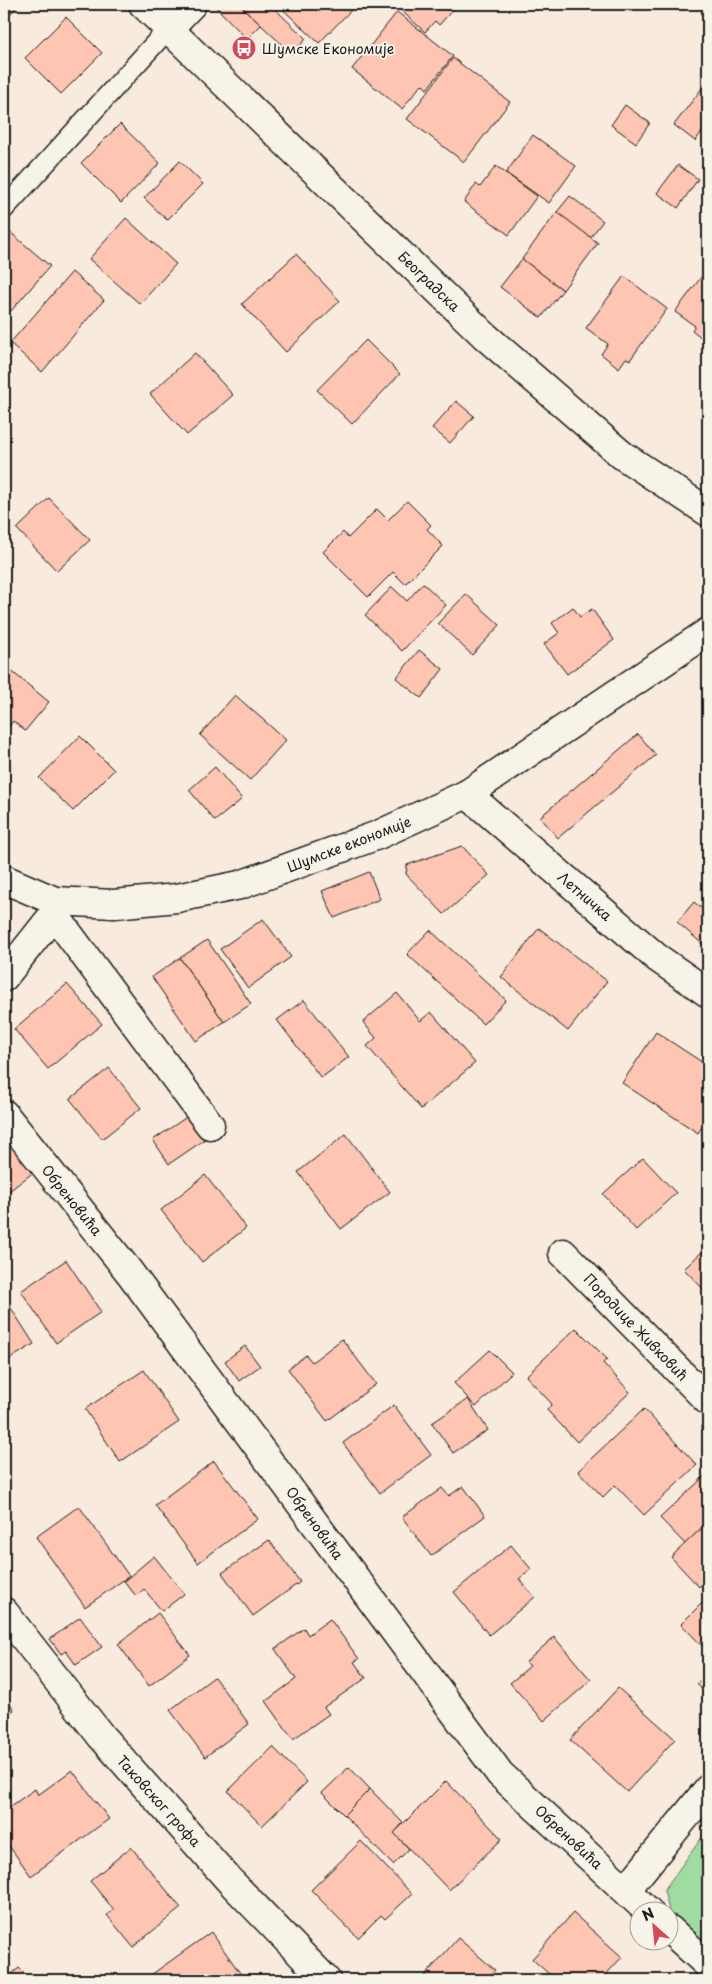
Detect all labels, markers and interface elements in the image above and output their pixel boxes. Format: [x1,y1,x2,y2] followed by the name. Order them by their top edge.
[231,35,257,61] bus stop icon: Шумске Економије
[262,38,394,59] place label: Шумске Економије
[393,246,465,316] street label: Београдска
[284,811,414,877] street label: Шумске економије
[553,866,617,926] street label: Летничка
[37,1160,107,1240] street label: Обреновића
[579,1269,693,1385] street label: Породице Живковић
[281,1482,349,1564] street label: Обреновића
[112,1751,206,1852] street label: Таковског грофа
[530,1800,608,1874] street label: Обреновића
[630,1902,680,1952] north arrow
[638,1902,658,1926] text: N

